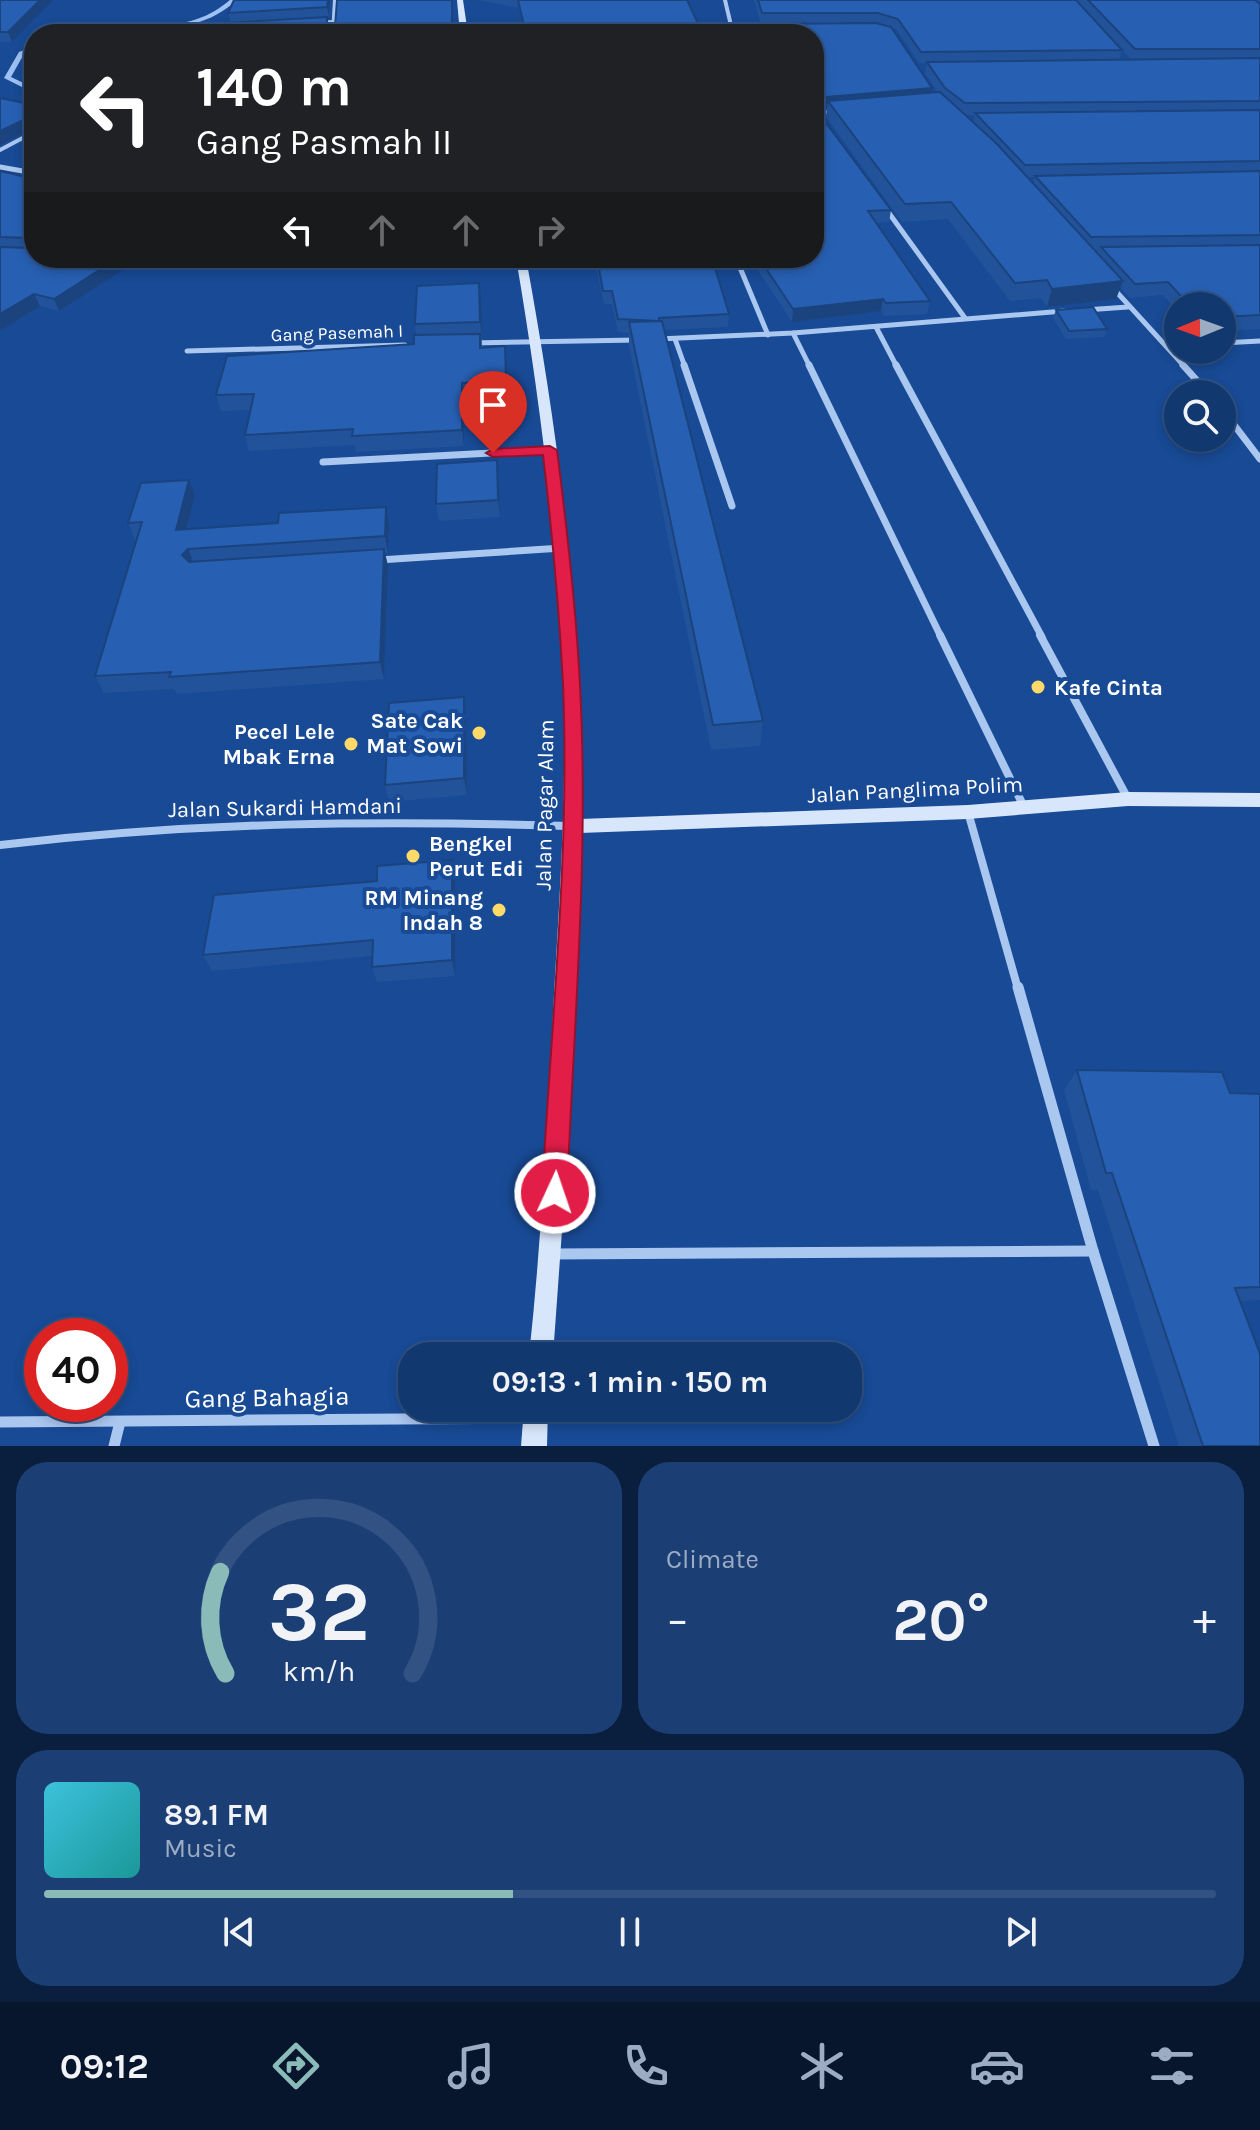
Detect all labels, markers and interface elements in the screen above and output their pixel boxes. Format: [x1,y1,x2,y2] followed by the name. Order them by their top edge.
[196,54,352,119] text: 140 m
[64,56,168,160] icon: left
[196,121,452,163] text: Gang Pasmah II
[276,208,320,252] icon: left
[360,208,404,252] icon: ahead
[444,208,488,252] icon: ahead
[528,208,572,252] icon: right
[1164,292,1236,364] north arrow
[1164,292,1236,452] map controls
[271,320,403,346] street label: Gang Pasemah I
[459,371,527,453] pin
[1164,380,1236,452] button: search
[471,383,515,427] icon: arrive
[1054,675,1163,701] place label: Kafe Cinta
[1029,678,1047,696] marker: Kafe Cinta
[366,708,463,759] place label: Sate Cak Mat Sowi
[223,719,335,770] place label: Pecel Lele Mbak Erna
[531,719,559,891] street label: Jalan Pagar Alam
[470,724,488,742] marker: Sate Cak Mat Sowi
[342,735,360,753] marker: Pecel Lele Mbak Erna
[807,771,1024,809] street label: Jalan Panglima Polim
[168,793,402,823] street label: Jalan Sukardi Hamdani
[429,831,524,882] place label: Bengkel Perut Edi
[404,847,422,865] marker: Bengkel Perut Edi
[364,885,483,936] place label: RM Minang Indah 8
[490,901,508,919] marker: RM Minang Indah 8
[513,1151,597,1235] position arrow
[24,1318,128,1422] speed limit sign: 40
[492,1364,768,1400] text: 09:13 · 1 min · 150 m
[184,1381,350,1414] street label: Gang Bahagia
[666,1544,759,1575] text: Climate
[268,1564,370,1661] text: 32
[892,1585,990,1655] text: 20°
[666,1594,689,1645] text: −
[1193,1594,1216,1645] text: +
[283,1655,355,1688] text: km/h
[164,1797,269,1833] text: 89.1 FM
[164,1833,237,1864] text: Music
[217,1910,261,1954] icon: previous
[608,1910,652,1954] icon: pause
[999,1910,1043,1954] icon: next
[268,2038,324,2094] icon: directions
[443,2038,499,2094] icon: music
[618,2038,674,2094] icon: phone
[794,2038,850,2094] icon: climate
[969,2038,1025,2094] icon: car
[1144,2038,1200,2094] icon: filters
[60,2045,149,2087] text: 09:12

